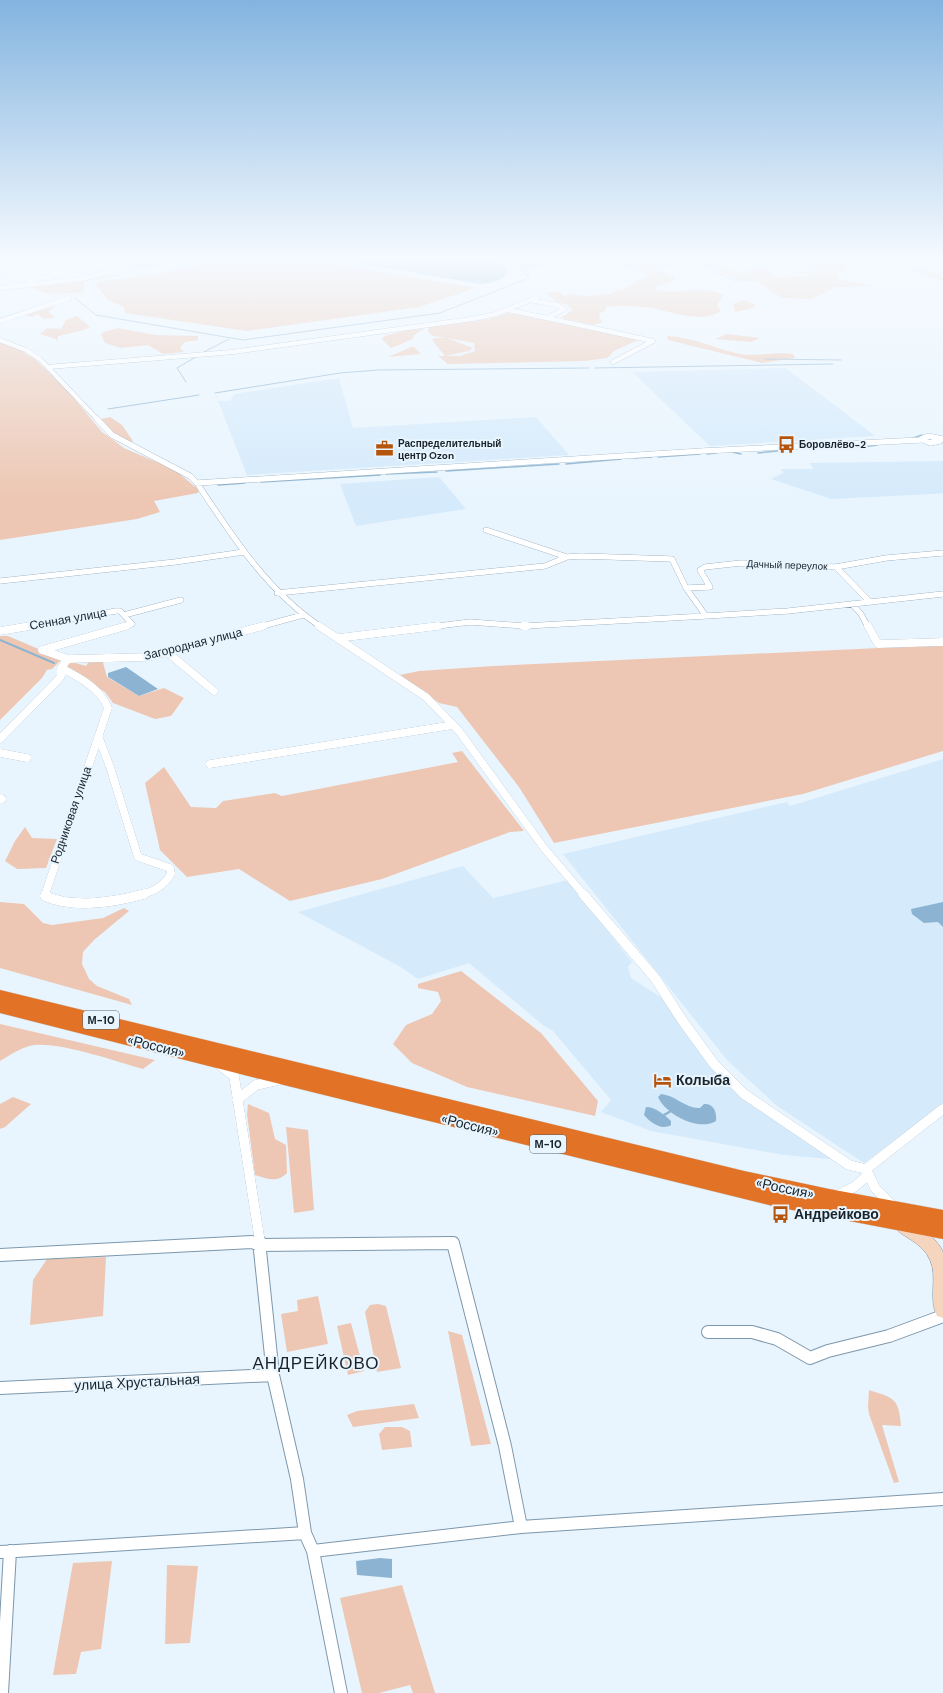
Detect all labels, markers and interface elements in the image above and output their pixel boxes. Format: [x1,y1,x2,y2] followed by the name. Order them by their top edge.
[776,434,796,454] bus stop icon: Боровлёво-2
[398,437,501,462] place label: Распределительный центр Ozon
[799,438,866,451] place label: Боровлёво-2
[375,439,395,459] office icon: Распределительный центр Ozon
[746,557,828,573] street label: Дачный переулок
[28,604,108,634] street label: Сенная улица
[142,624,244,664] street label: Загородная улица
[47,764,95,866] street label: Родниковая улица
[83,1011,119,1029] road number: М-10
[125,1030,187,1062] street label: «Россия»
[653,1070,673,1090] hotel icon: Колыба
[676,1071,730,1089] place label: Колыба
[439,1109,501,1141] street label: «Россия»
[530,1135,566,1153] road number: М-10
[754,1173,816,1203] street label: «Россия»
[771,1204,791,1224] bus stop icon: Андрейково
[794,1205,879,1223] place label: Андрейково
[253,1352,379,1374] district label: АНДРЕЙКОВО
[74,1370,200,1394] street label: улица Хрустальная

